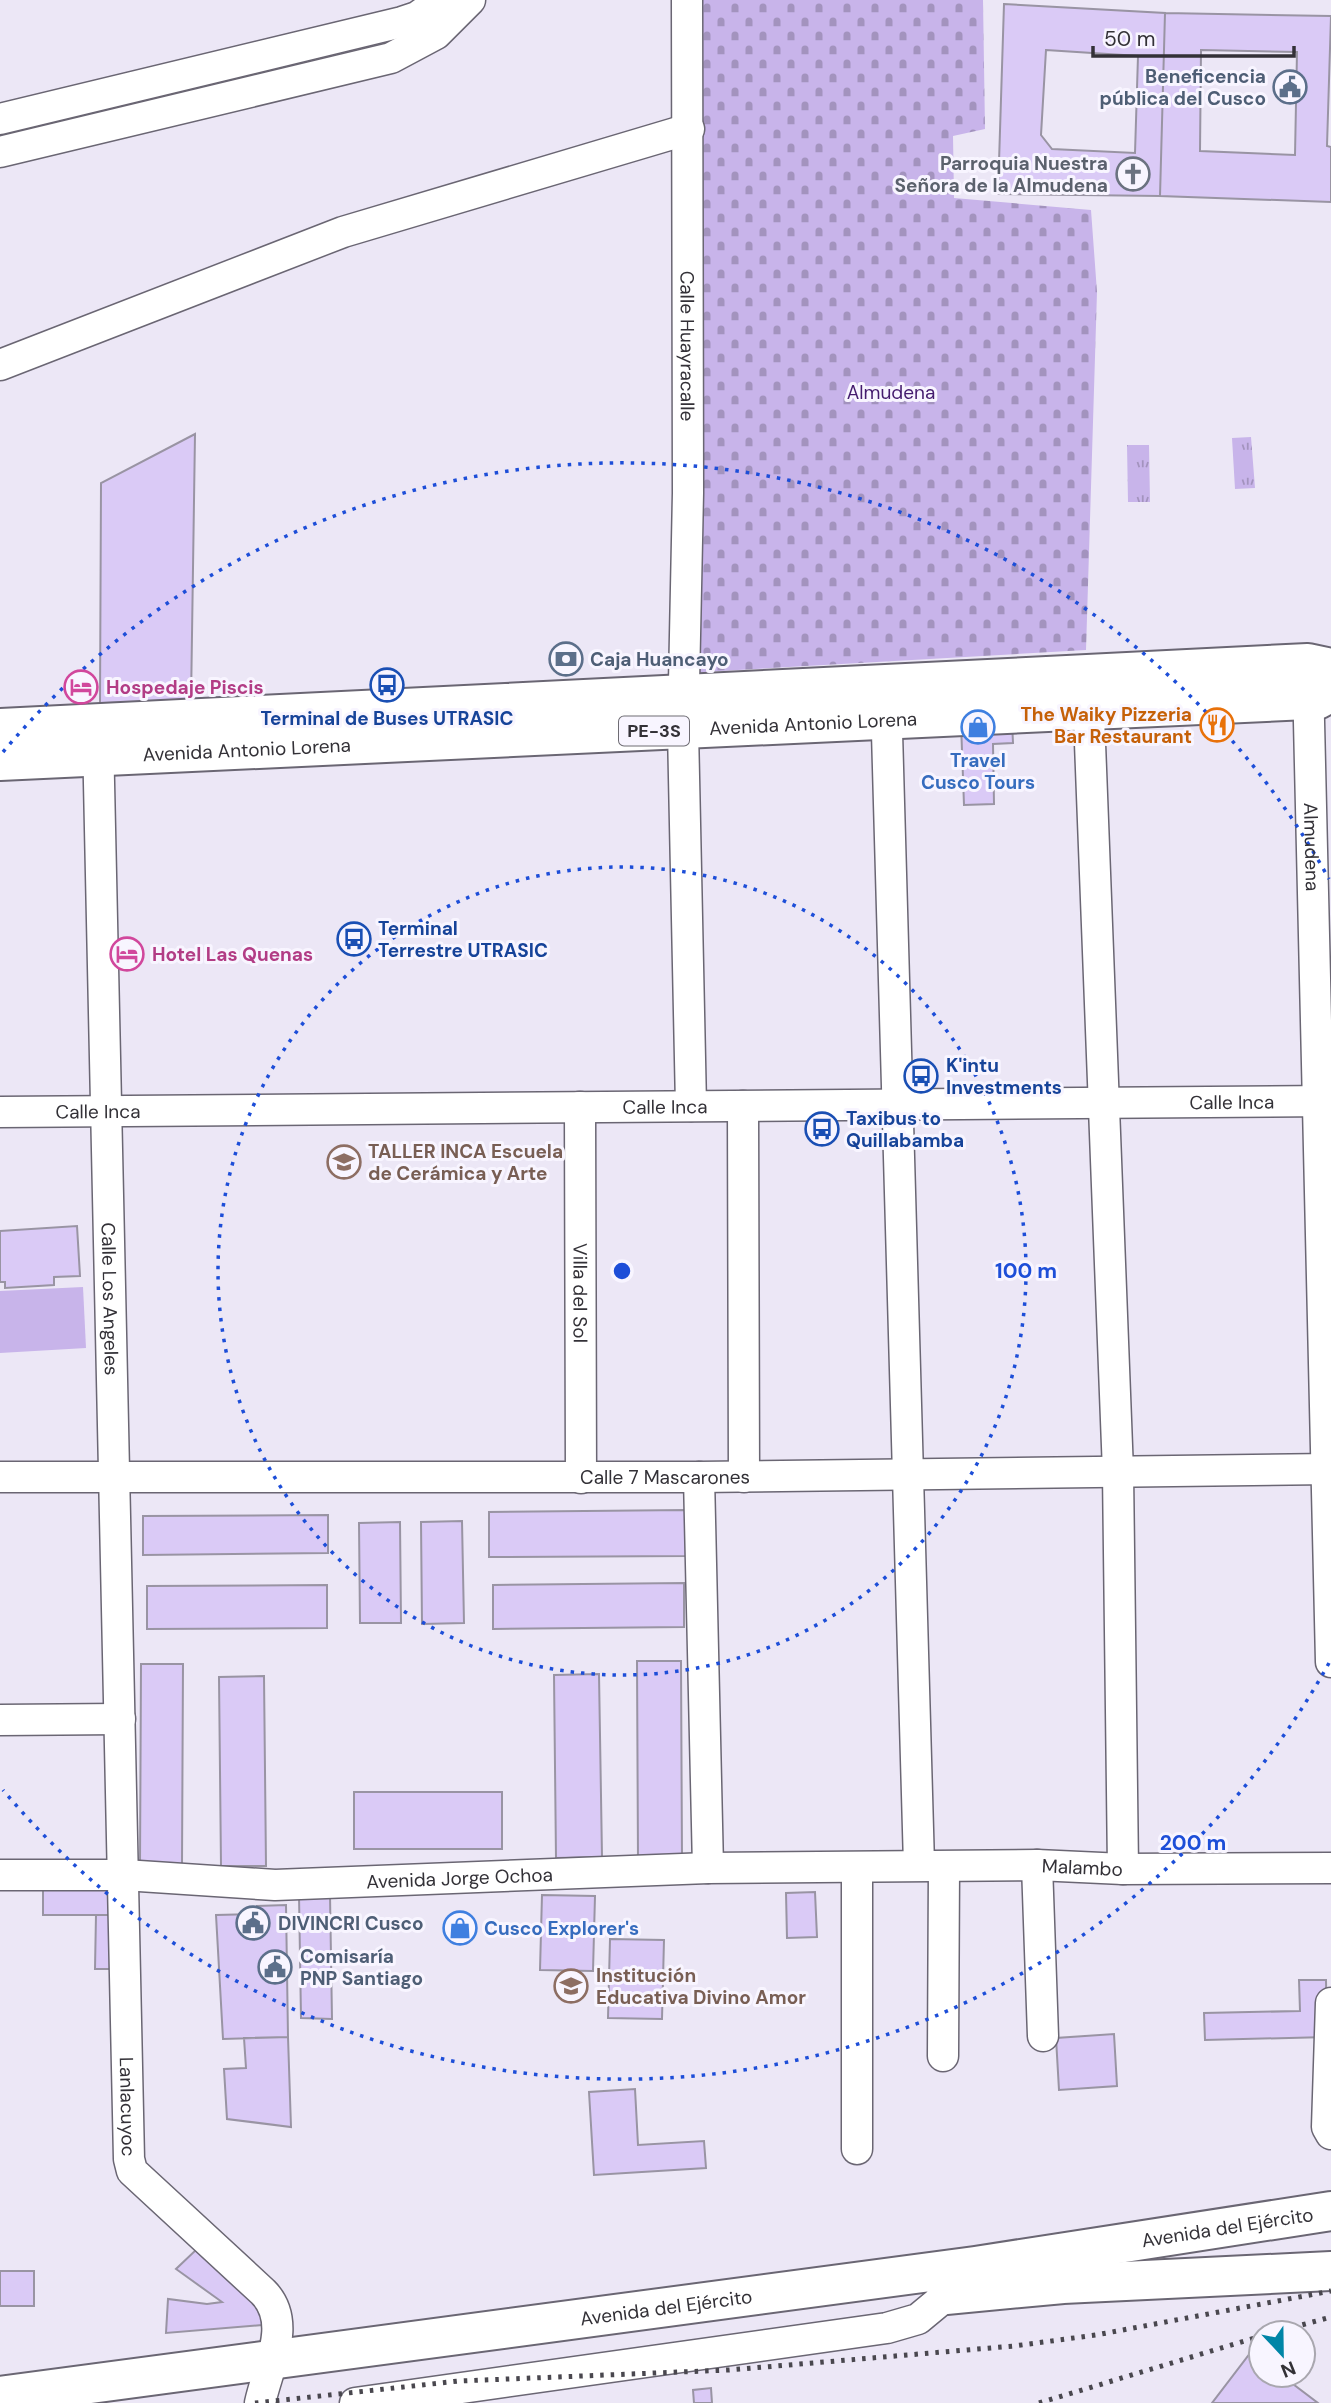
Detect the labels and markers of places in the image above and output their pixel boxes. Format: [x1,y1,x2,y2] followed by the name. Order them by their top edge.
[1100,64,1266,111] place label: Beneficencia pública del Cusco
[1271,68,1309,106] public building icon: Beneficencia pública del Cusco
[895,151,1108,198] place label: Parroquia Nuestra Señora de la Almudena
[1114,155,1152,193] church icon: Parroquia Nuestra Señora de la Almudena
[547,640,585,678] bank icon: Caja Huancayo
[590,647,729,672] place label: Caja Huancayo
[368,666,406,704] bus stop icon: Terminal de Buses UTRASIC
[62,668,100,706] hotel icon: Hospedaje Piscis
[106,675,264,700] place label: Hospedaje Piscis
[1020,702,1192,749] place label: The Waiky Pizzeria Bar Restaurant
[260,706,514,731] place label: Terminal de Buses UTRASIC
[1198,706,1236,744] restaurant icon: The Waiky Pizzeria Bar Restaurant
[959,708,997,746] shop icon: Travel Cusco Tours
[921,748,1035,795] place label: Travel Cusco Tours
[378,916,548,963] place label: Terminal Terrestre UTRASIC
[335,920,373,958] bus stop icon: Terminal Terrestre UTRASIC
[108,935,146,973] hotel icon: Hotel Las Quenas
[152,942,313,967] place label: Hotel Las Quenas
[946,1053,1062,1100] place label: K'intu Investments
[902,1057,940,1095] bus stop icon: K'intu Investments
[846,1106,964,1153] place label: Taxibus to Quillabamba
[803,1110,841,1148] bus stop icon: Taxibus to Quillabamba
[368,1139,563,1186] place label: TALLER INCA Escuela de Cerámica y Arte
[325,1143,363,1181] school or university icon: TALLER INCA Escuela de Cerámica y Arte
[610,1259,634,1283] centre of rings
[234,1904,272,1942] public building icon: DIVINCRI Cusco
[441,1909,479,1947] shop icon: Cusco Explorer's
[278,1911,424,1936] place label: DIVINCRI Cusco
[484,1916,639,1941] place label: Cusco Explorer's
[300,1944,423,1991] place label: Comisaría PNP Santiago
[256,1948,294,1986] public building icon: Comisaría PNP Santiago
[596,1963,806,2010] place label: Institución Educativa Divino Amor
[552,1967,590,2005] school or university icon: Institución Educativa Divino Amor

